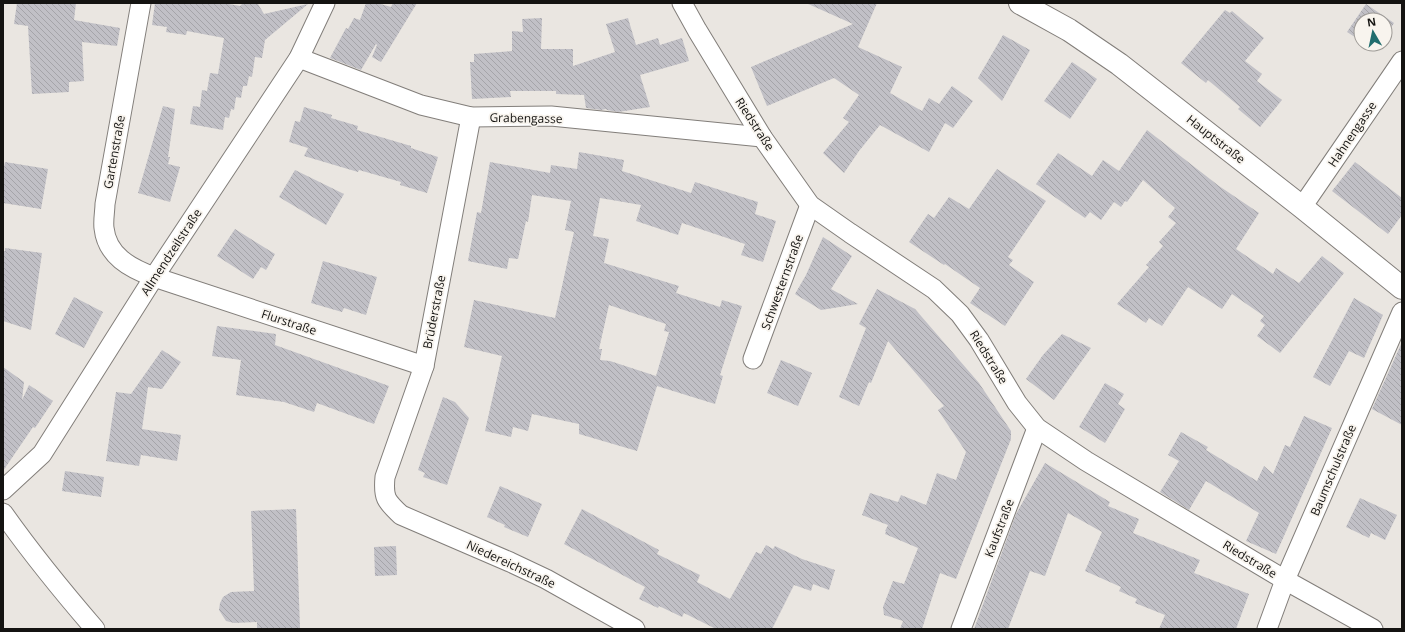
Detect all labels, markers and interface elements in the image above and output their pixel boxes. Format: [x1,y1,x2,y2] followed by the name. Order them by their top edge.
[1353,12,1393,52] north arrow
[1366,14,1377,30] text: N
[731,94,779,154] street label: Riedstraße
[1324,98,1380,170] street label: Hahnengasse
[489,109,563,127] street label: Grabengasse
[1183,111,1249,167] street label: Hauptstraße
[99,114,129,190] street label: Gartenstraße
[137,205,206,299] street label: Allmendzeilstraße
[757,232,807,332] street label: Schwesternstraße
[419,273,450,350] street label: Brüderstraße
[259,305,319,339] street label: Flurstraße
[966,327,1012,387] street label: Riedstraße
[1306,421,1360,518] street label: Baumschulstraße
[980,496,1018,560] street label: Kaufstraße
[464,536,559,592] street label: Niedereichstraße
[1220,536,1280,582] street label: Riedstraße

